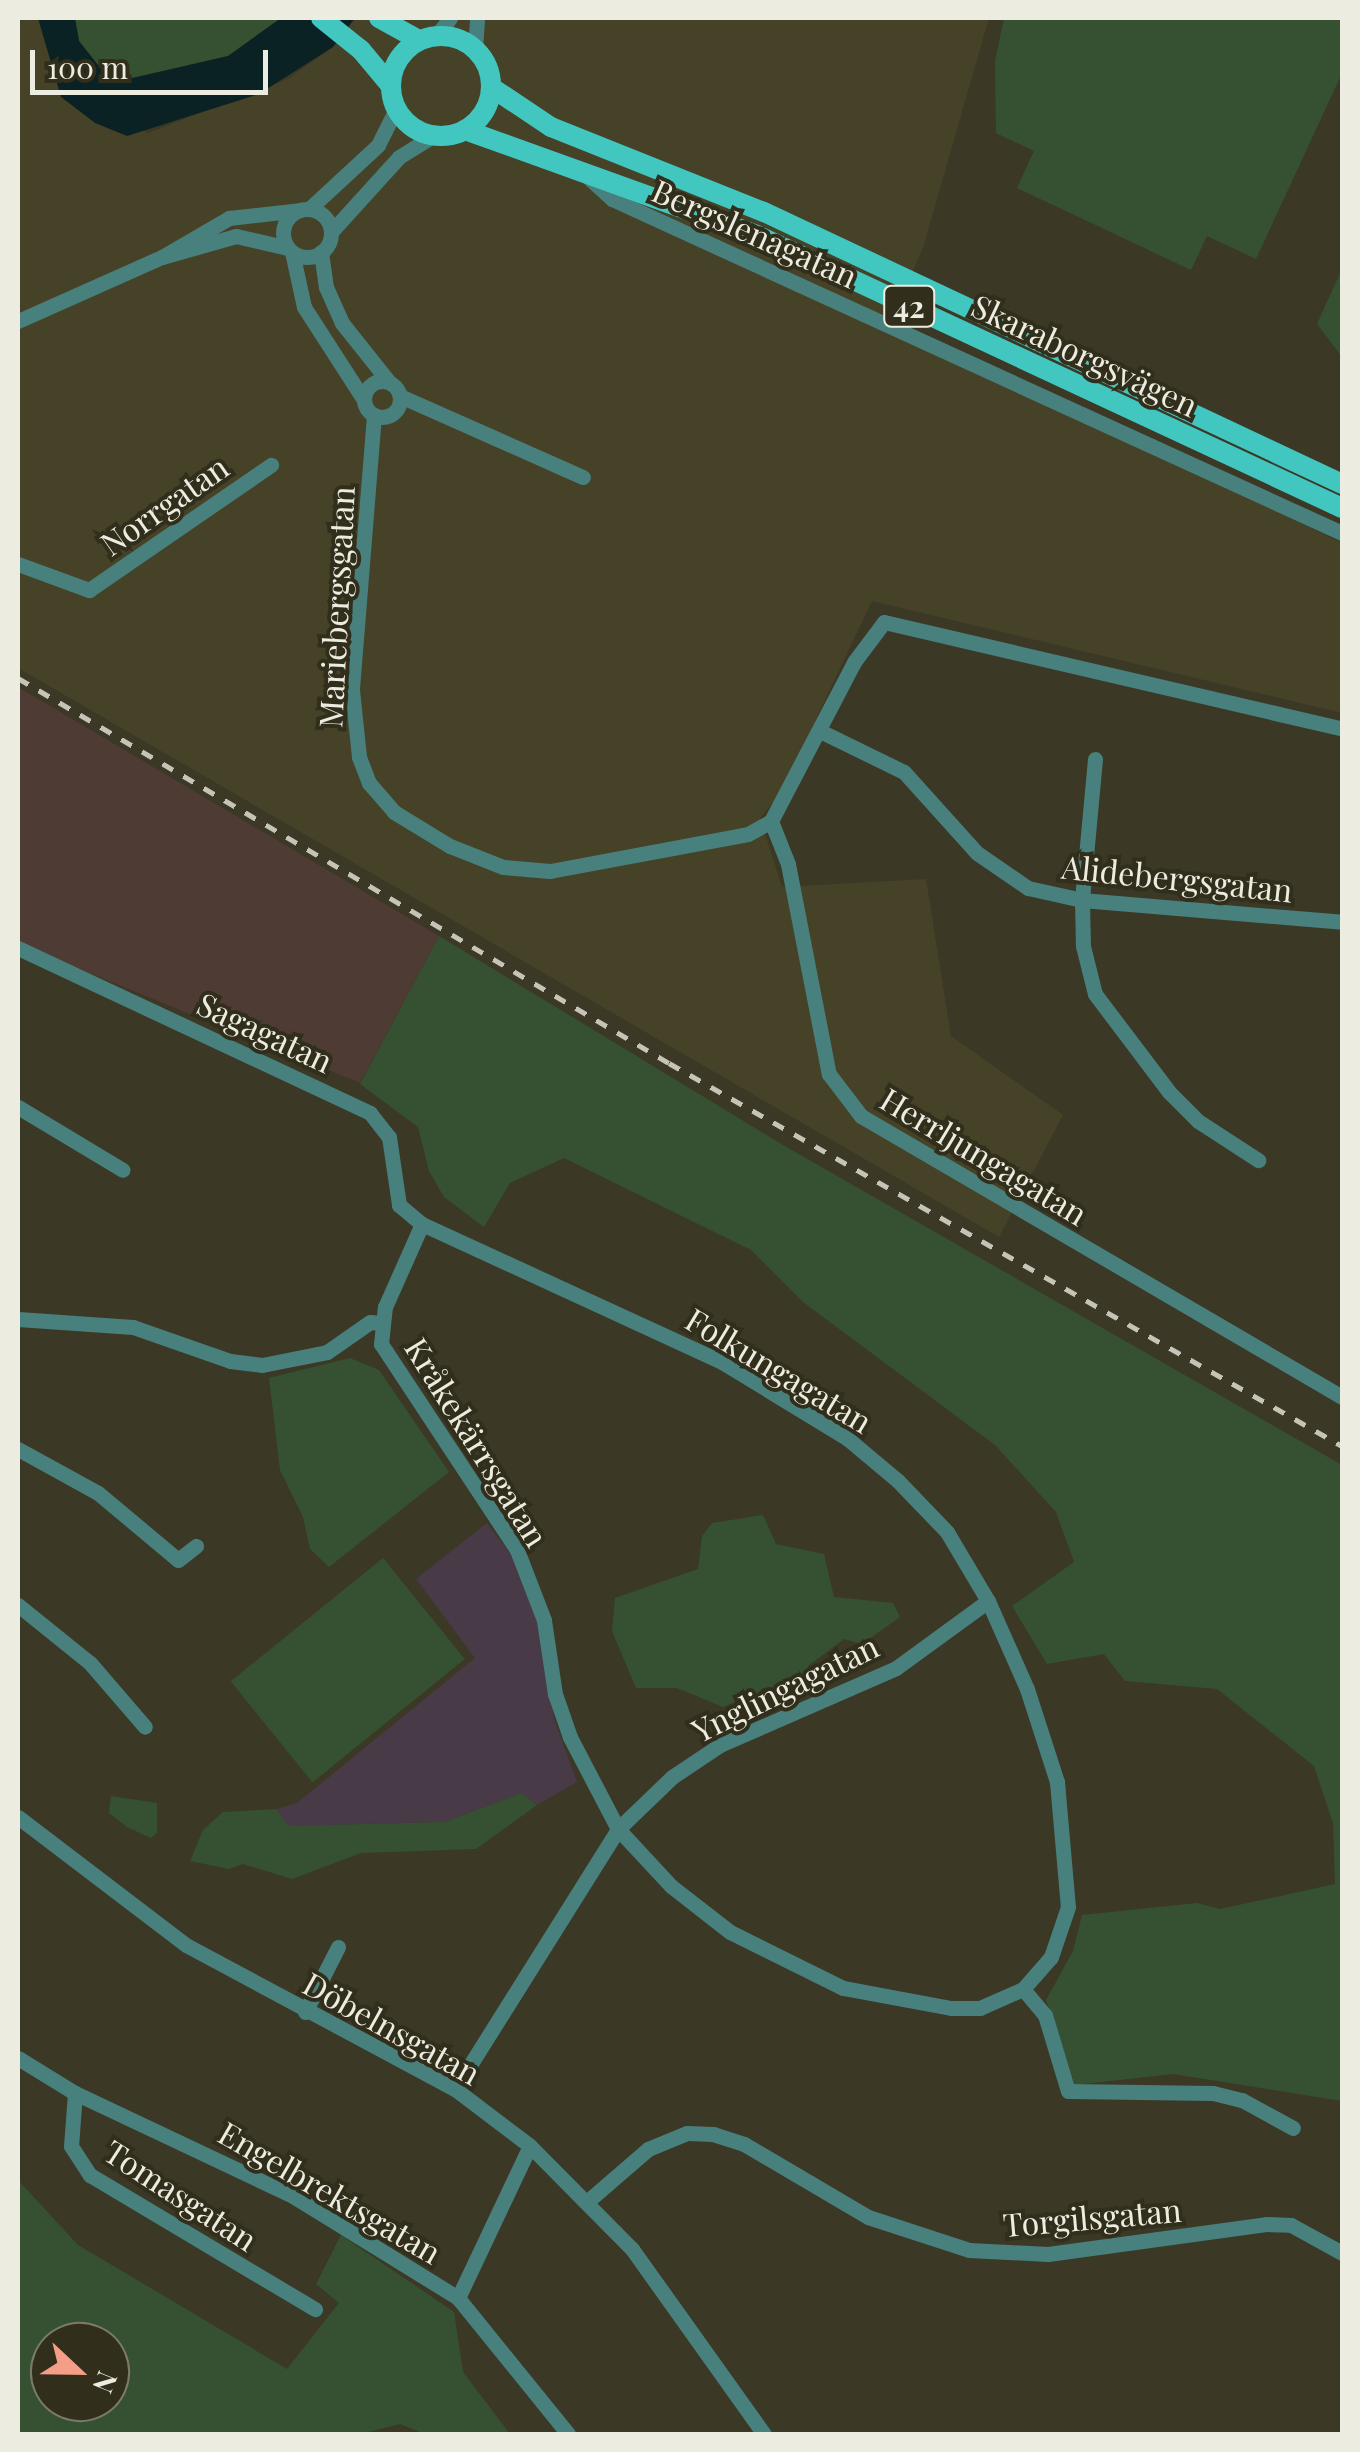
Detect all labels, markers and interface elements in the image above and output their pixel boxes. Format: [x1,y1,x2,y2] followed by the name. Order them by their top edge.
[35,30,272,92] scale bar
[47,47,128,87] text: 100 m
[647,171,863,295] street label: Bergslenagatan
[882,281,936,331] road number: 42
[966,286,1204,424] street label: Skaraborgsvägen
[93,447,235,563] street label: Norrgatan
[310,485,362,729] street label: Mariebergsgatan
[1060,847,1294,909] street label: Alidebergsgatan
[191,984,339,1080] street label: Sagagatan
[874,1079,1094,1233] street label: Herrljungagatan
[679,1299,879,1441] street label: Folkungagatan
[397,1331,557,1553] street label: Kråkekärrsgatan
[686,1626,884,1750] street label: Ynglingagatan
[297,1964,487,2092] street label: Döbelnsgatan
[212,2113,448,2271] street label: Engelbrektsgatan
[98,2132,264,2258] street label: Tomasgatan
[1001,2190,1183,2244] street label: Torgilsgatan
[30,2322,130,2422] north arrow
[85,2366,127,2399] text: N

